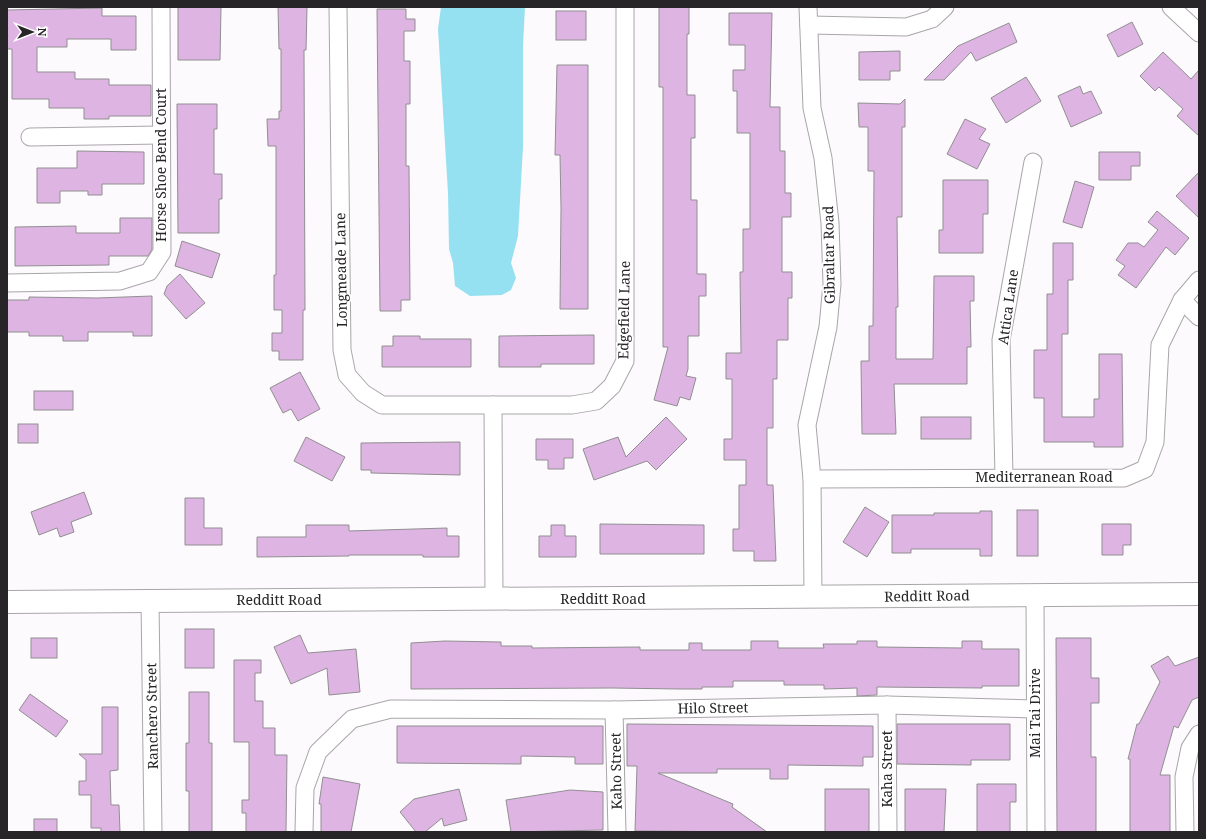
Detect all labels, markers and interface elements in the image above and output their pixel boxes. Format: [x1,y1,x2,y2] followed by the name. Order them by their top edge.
[12,12,52,52] north arrow
[35,28,50,37] text: N
[151,88,170,242] street label: Horse Shoe Bend Court
[818,205,839,304] street label: Gibraltar Road
[330,212,351,328] street label: Longmeade Lane
[613,260,634,360] street label: Edgefield Lane
[993,268,1022,346] street label: Attica Lane
[975,467,1113,486] street label: Mediterranean Road
[884,585,970,606] street label: Redditt Road
[560,589,646,608] street label: Redditt Road
[236,590,322,609] street label: Redditt Road
[141,662,162,770] street label: Ranchero Street
[1025,668,1044,758] street label: Mai Tai Drive
[677,697,749,718] street label: Hilo Street
[877,730,896,808] street label: Kaha Street
[605,732,626,810] street label: Kaho Street

